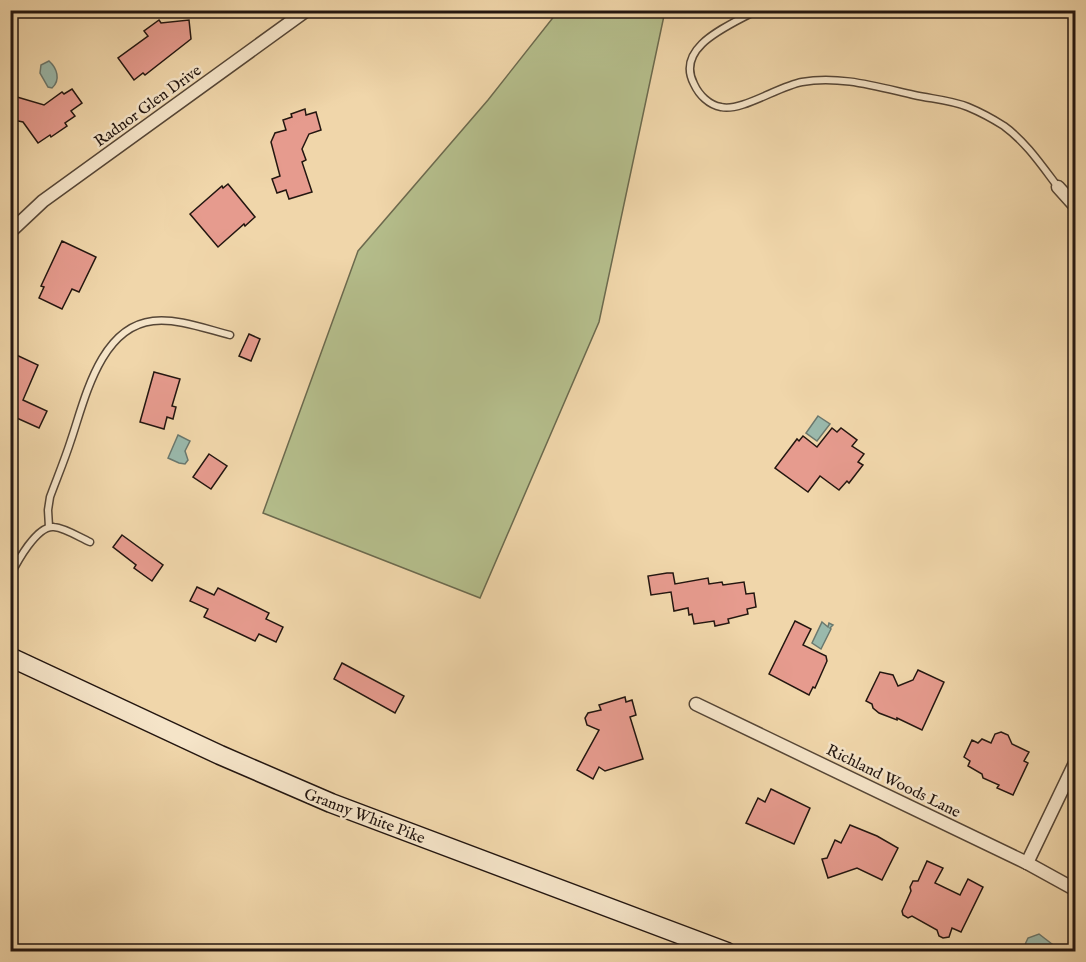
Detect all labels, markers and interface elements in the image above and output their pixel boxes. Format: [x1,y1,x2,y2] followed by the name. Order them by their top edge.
[91,61,206,152] street label: Radnor Glen Drive
[823,741,964,823] street label: Richland Woods Lane
[301,785,428,849] street label: Granny White Pike

